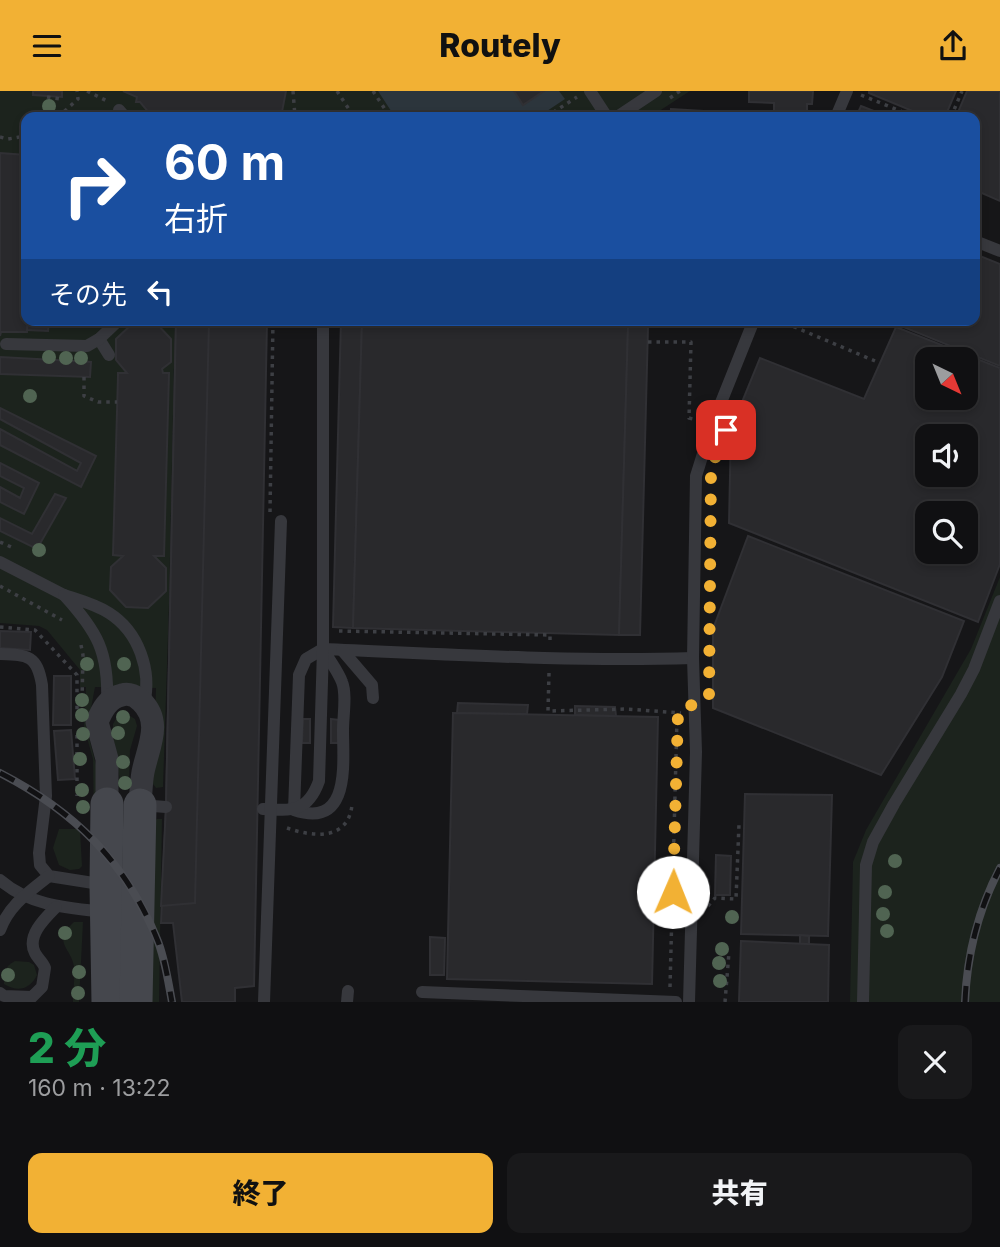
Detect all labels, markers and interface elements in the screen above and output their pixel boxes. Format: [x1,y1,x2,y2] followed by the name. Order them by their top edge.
[439,26,561,65] text: Routely
[28,27,66,65] icon: menu
[934,27,972,65] icon: share
[164,133,285,192] text: 60 m
[49,140,140,231] icon: right
[164,199,228,238] text: 右折
[141,273,179,311] icon: left
[49,279,127,310] text: その先
[915,347,978,409] north arrow
[915,347,978,564] map controls
[696,400,756,460] pin
[707,411,745,449] icon: arrive
[915,424,978,487] button: sound
[915,501,978,564] button: search
[636,855,710,929] position arrow
[28,1022,106,1073] text: 2 分
[898,1025,972,1099] button: close
[28,1074,171,1102] text: 160 m · 13:22
[28,1153,493,1233] button: 終了
[507,1153,972,1233] button: 共有

